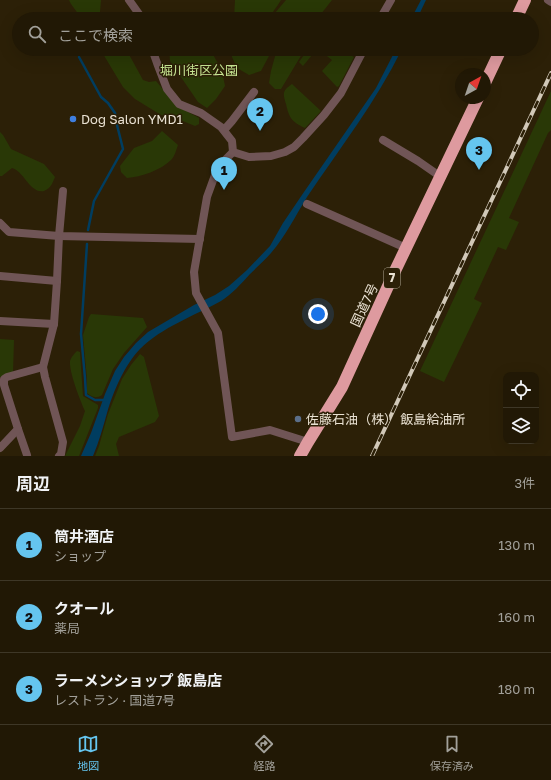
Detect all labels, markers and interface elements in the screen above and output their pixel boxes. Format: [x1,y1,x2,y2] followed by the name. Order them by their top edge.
[12,12,539,56] search box
[26,23,48,45] icon: search
[58,26,133,44] text: ここで検索
[160,62,238,78] park label: 堀川街区公園
[455,68,491,104] north arrow
[247,98,273,131] pin: 2
[81,111,183,127] place label: Dog Salon YMD1
[68,114,78,124] marker: Dog Salon YMD1
[466,137,492,170] pin: 3
[211,157,237,190] pin: 1
[384,268,400,288] road number: 7
[347,281,381,329] street label: 国道7号
[308,304,328,324] your location
[503,372,539,444] map controls
[503,372,539,408] button: locate
[503,408,539,444] button: layers
[306,411,465,427] place label: 佐藤石油（株） 飯島給油所
[293,414,303,424] marker: 佐藤石油（株） 飯島給油所
[16,473,50,494] text: 周辺
[514,475,535,491] text: 3件
[54,527,114,545] text: 筒井酒店
[26,537,32,553] text: 1
[498,537,535,553] text: 130 m
[54,548,106,564] text: ショップ
[54,599,114,617] text: クオール
[25,609,33,625] text: 2
[498,609,535,625] text: 160 m
[54,620,80,636] text: 薬局
[54,671,222,689] text: ラーメンショップ 飯島店
[25,681,33,697] text: 3
[498,681,535,697] text: 180 m
[54,692,175,708] text: レストラン · 国道7号
[77,733,99,773] tab: 地図
[253,733,275,773] tab: 経路
[430,733,474,773] tab: 保存済み

